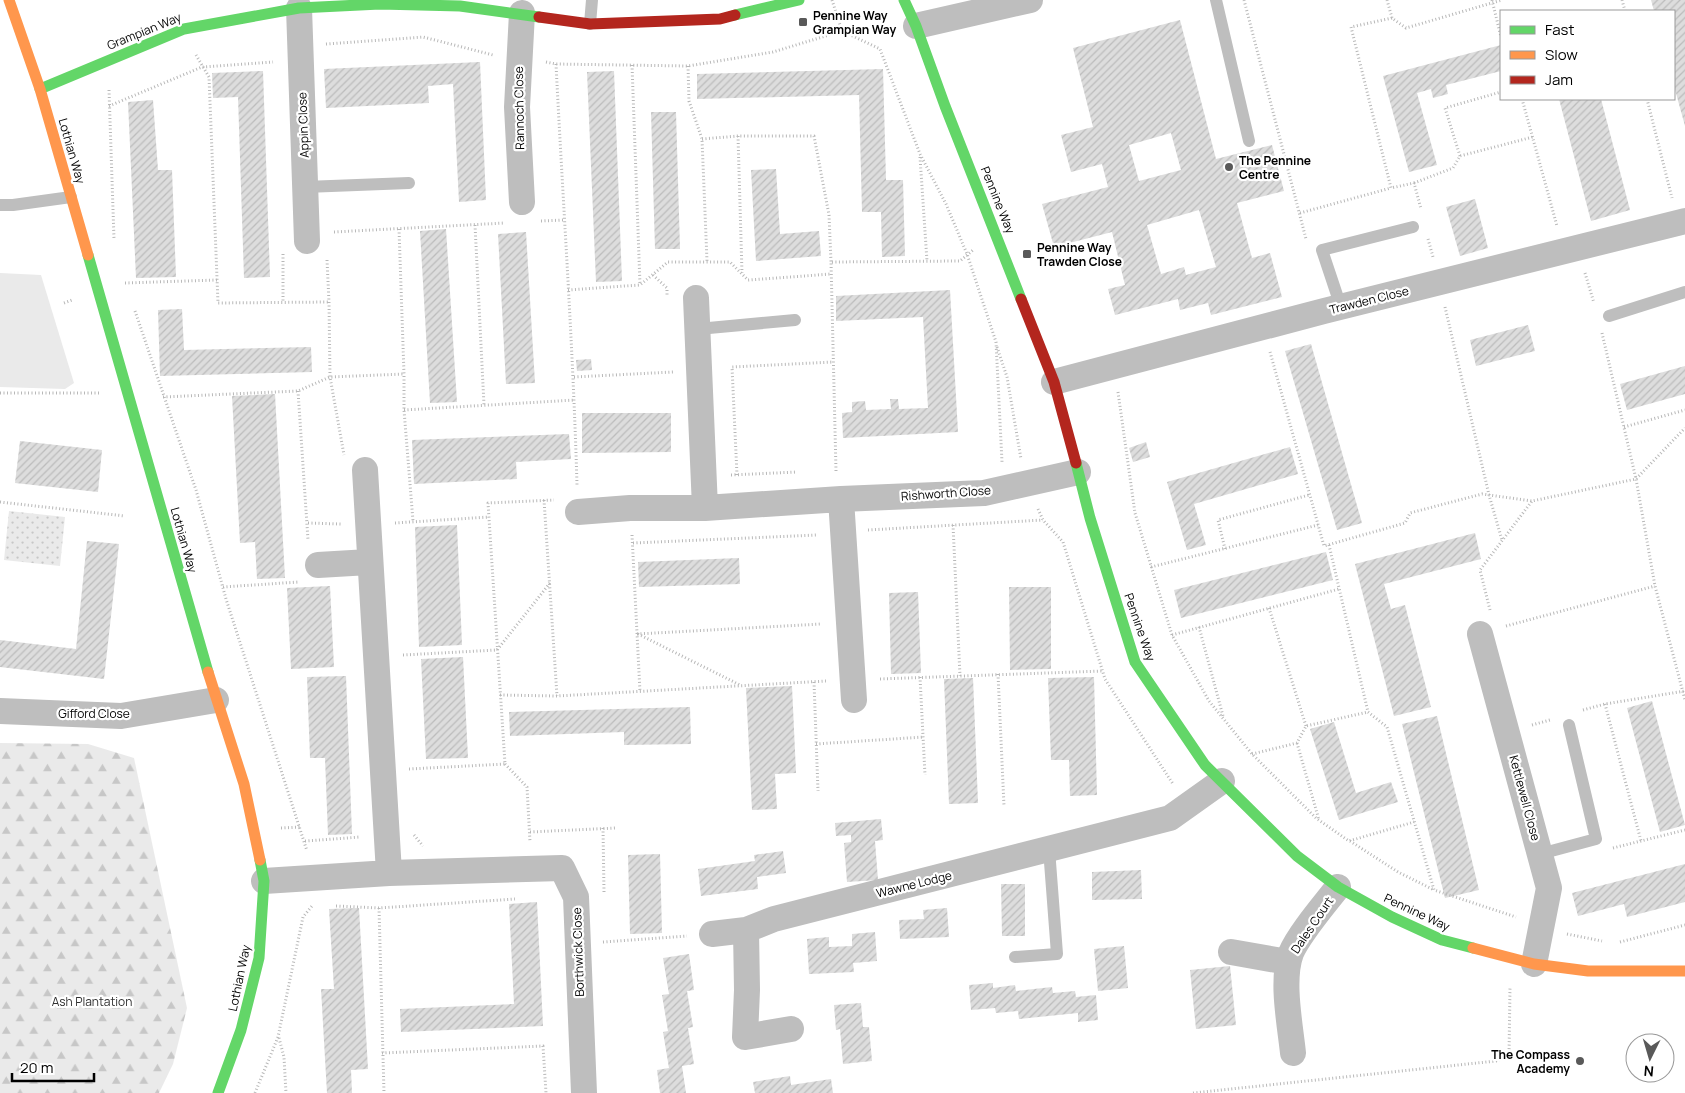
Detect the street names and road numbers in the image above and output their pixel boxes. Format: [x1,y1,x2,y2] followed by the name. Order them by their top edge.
[104,8,184,54] street label: Grampian Way
[510,66,528,150] street label: Rannoch Close
[293,92,313,158] street label: Appin Close
[55,116,90,186] street label: Lothian Way
[977,164,1019,237] street label: Pennine Way
[1328,282,1410,318] street label: Trawden Close
[900,481,992,505] street label: Rishworth Close
[167,505,202,575] street label: Lothian Way
[1120,591,1160,664] street label: Pennine Way
[58,705,130,722] street label: Gifford Close
[1505,753,1545,843] street label: Kettlewell Close
[874,866,954,902] street label: Wawne Lodge
[1381,889,1453,935] street label: Pennine Way
[1287,893,1337,957] street label: Dales Court
[568,907,588,997] street label: Borthwick Close
[224,943,254,1013] street label: Lothian Way

